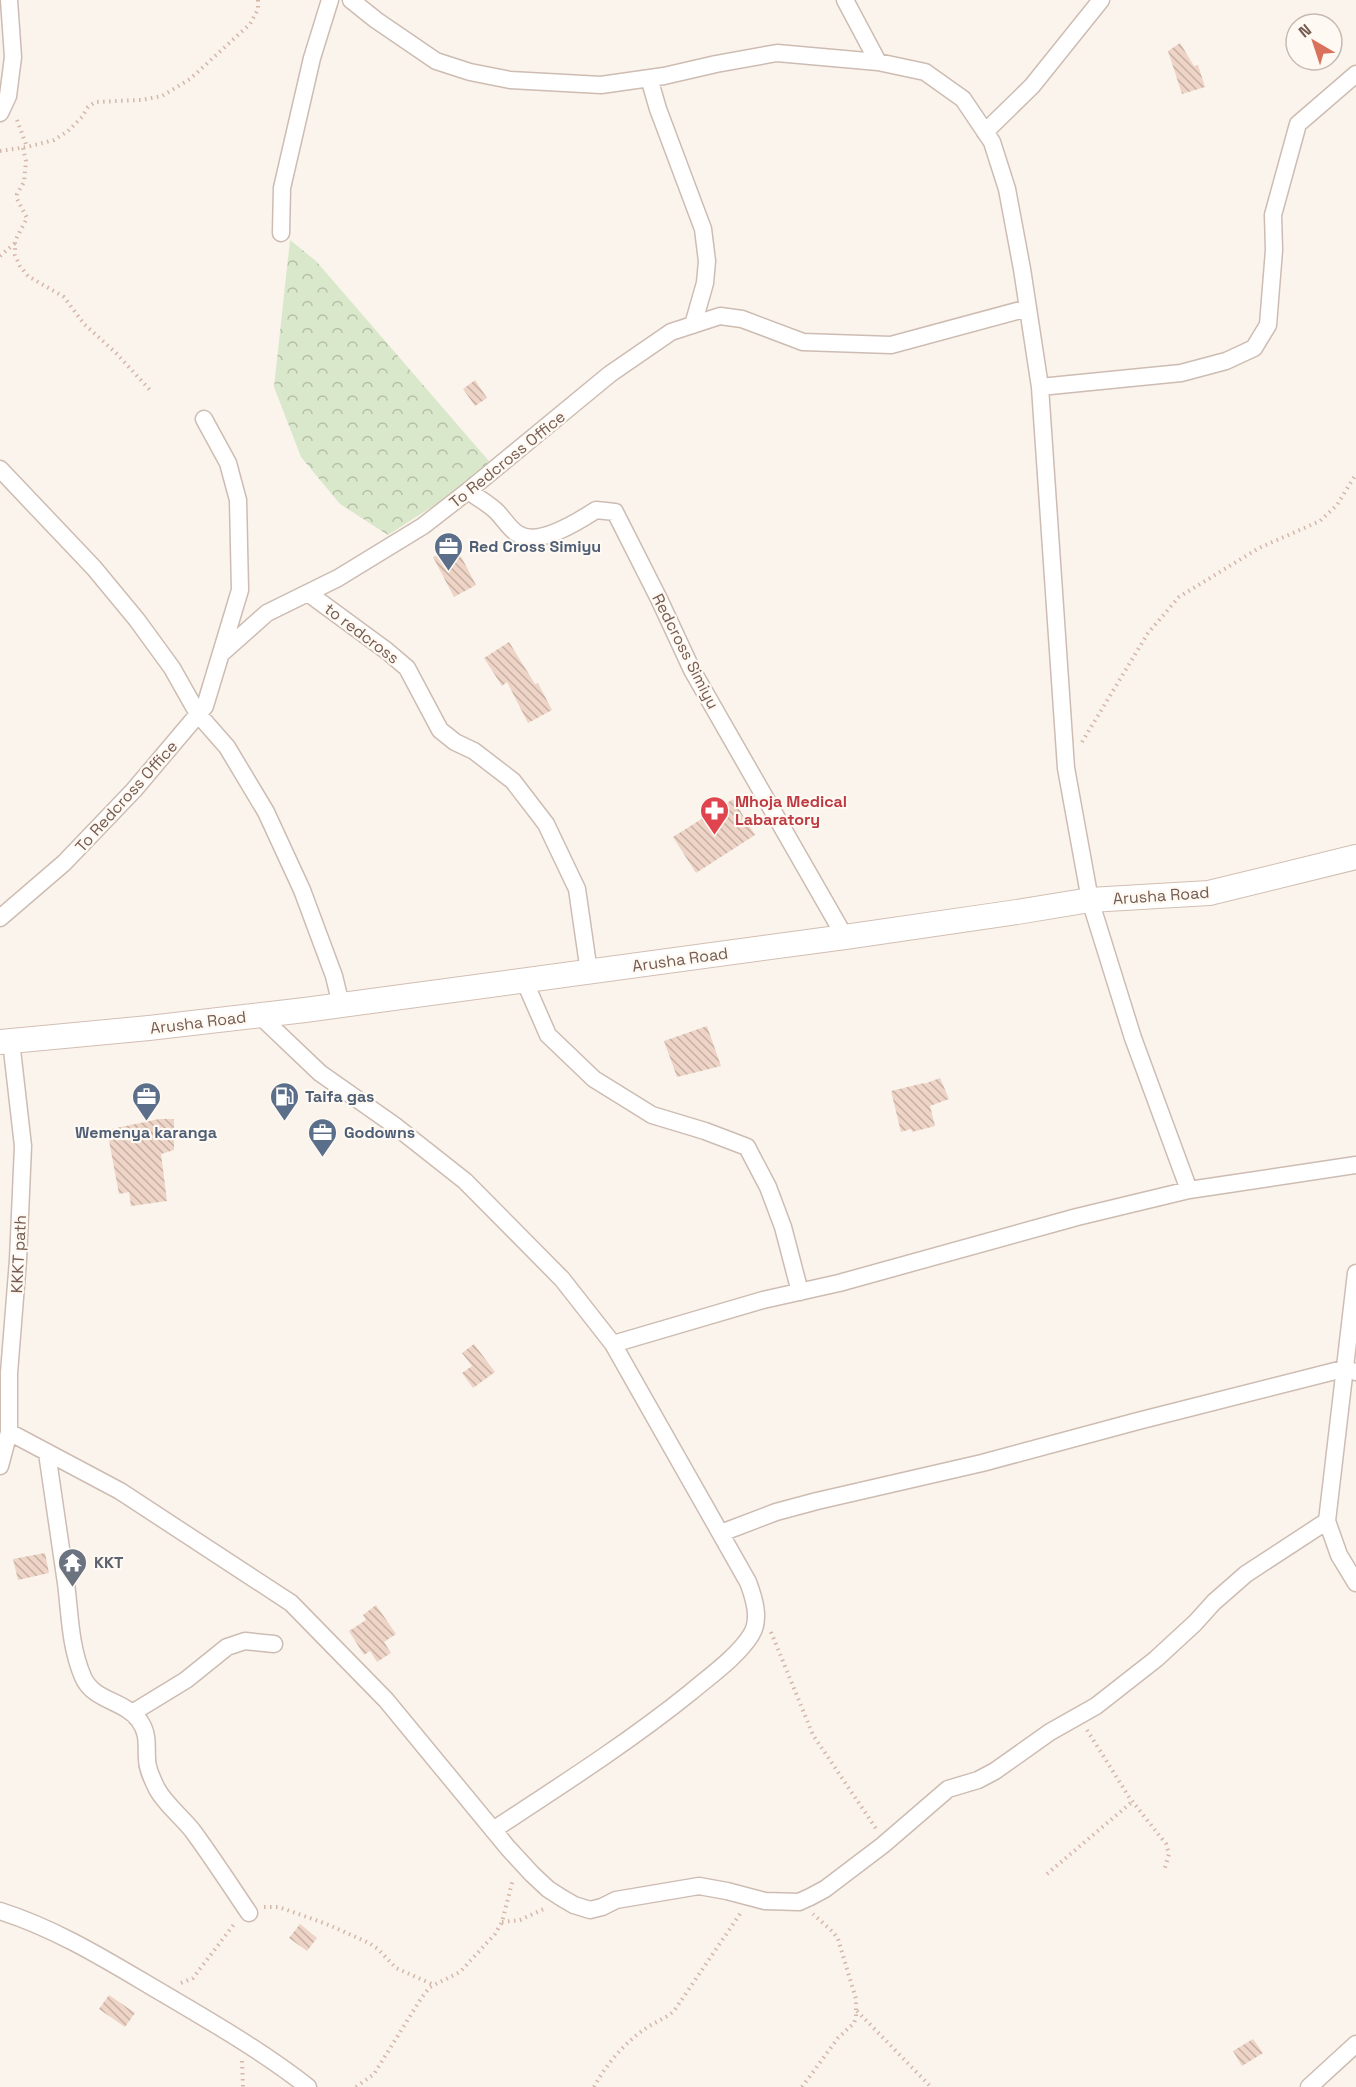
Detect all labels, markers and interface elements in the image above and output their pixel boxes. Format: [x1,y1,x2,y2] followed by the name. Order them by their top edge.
[1284,12,1344,72] north arrow
[1294,19,1316,42] text: N
[445,406,570,513] street label: To Redcross Office
[432,530,464,572] office icon: Red Cross Simiyu
[469,536,601,557] place label: Red Cross Simiyu
[647,590,724,713] street label: Redcross Simiyu
[320,598,403,668] street label: to redcross
[71,736,182,857] street label: To Redcross Office
[735,791,847,830] place label: Mhoja Medical Labaratory
[698,794,730,836] pharmacy icon: Mhoja Medical Labaratory
[1112,882,1210,909] street label: Arusha Road
[631,942,729,977] street label: Arusha Road
[149,1006,247,1039] street label: Arusha Road
[130,1080,162,1122] office icon: Wemenya karanga
[268,1080,300,1122] fuel station icon: Taifa gas
[305,1086,374,1107] place label: Taifa gas
[307,1116,339,1158] office icon: Godowns
[75,1122,217,1143] place label: Wemenya karanga
[344,1122,415,1143] place label: Godowns
[6,1214,31,1294] street label: KKKT path
[57,1546,89,1588] temple icon: KKT
[94,1552,124,1573] place label: KKT

